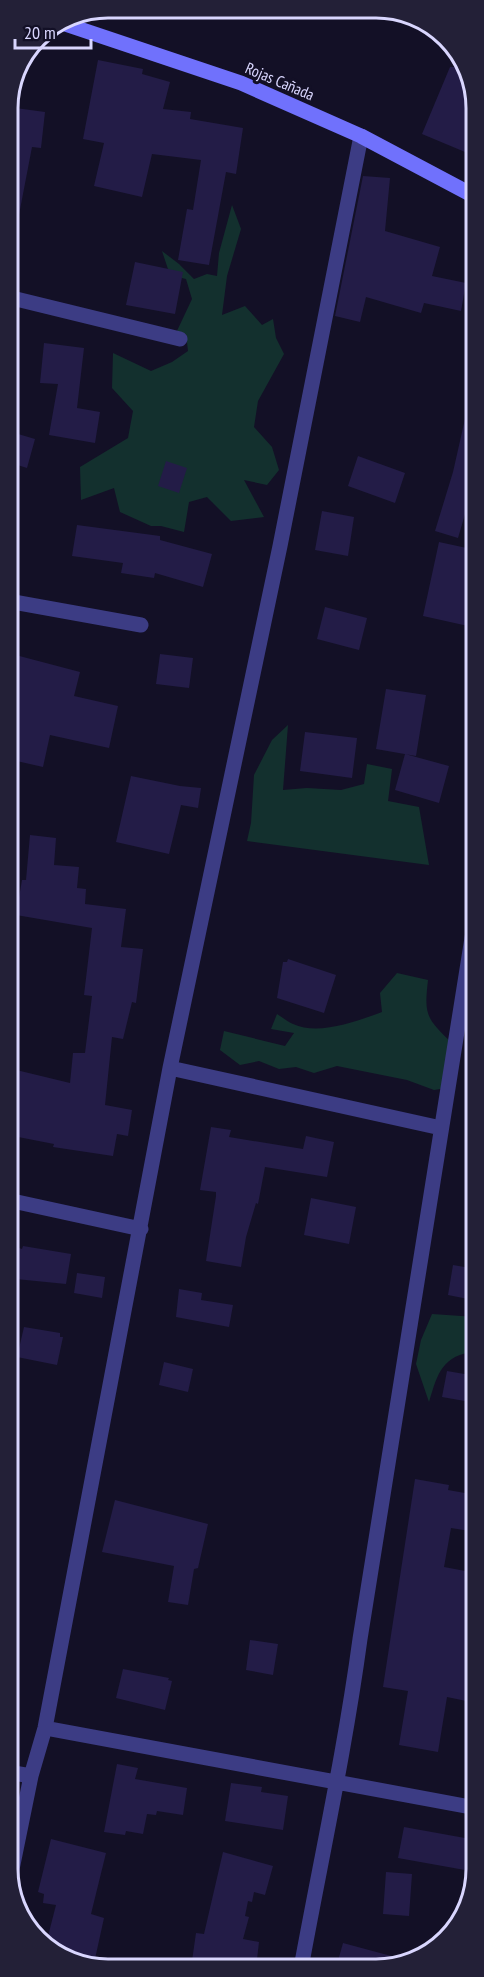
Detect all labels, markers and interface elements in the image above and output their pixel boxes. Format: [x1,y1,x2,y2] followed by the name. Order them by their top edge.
[15,12,92,50] scale bar
[24,21,56,44] text: 20 m
[243,58,317,104] street label: Rojas Cañada

